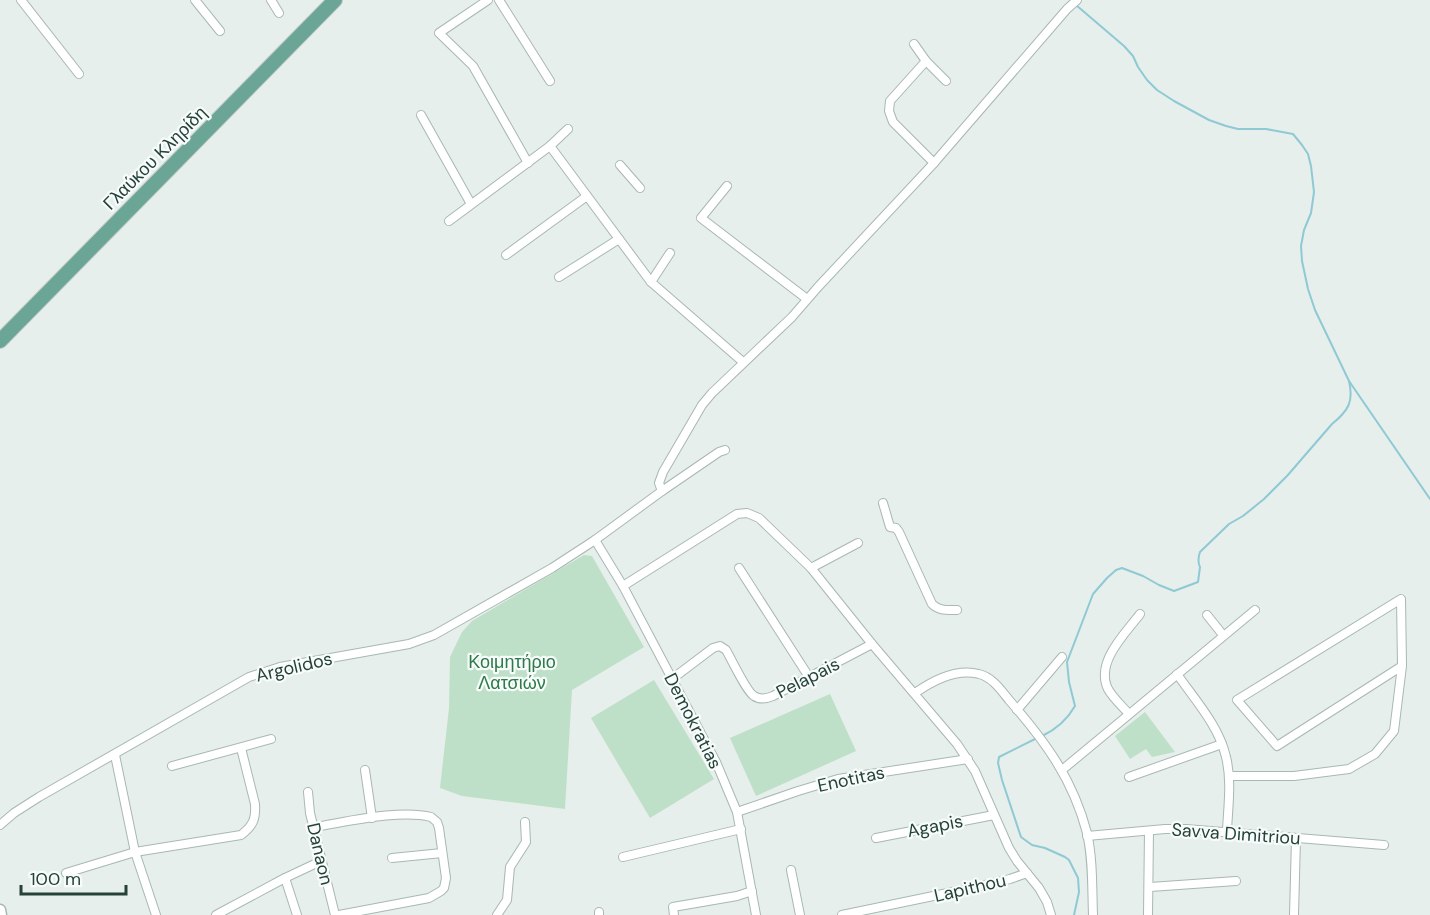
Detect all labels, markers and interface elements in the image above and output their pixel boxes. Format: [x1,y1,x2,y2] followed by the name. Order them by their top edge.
[98,101,212,215] street label: Γλαύκου Κληρίδη
[253,647,335,687] street label: Argolidos
[468,650,556,695] park label: Κοιμητήριο Λατσιών
[772,652,844,704] street label: Pelapais
[659,669,727,773] street label: Demokratias
[815,760,887,798] street label: Enotitas
[905,809,965,843] street label: Agapis
[1171,818,1301,850] street label: Savva Dimitriou
[301,820,339,888] street label: Danaon
[21,858,126,896] scale bar
[30,867,81,891] text: 100 m
[932,868,1008,908] street label: Lapithou

